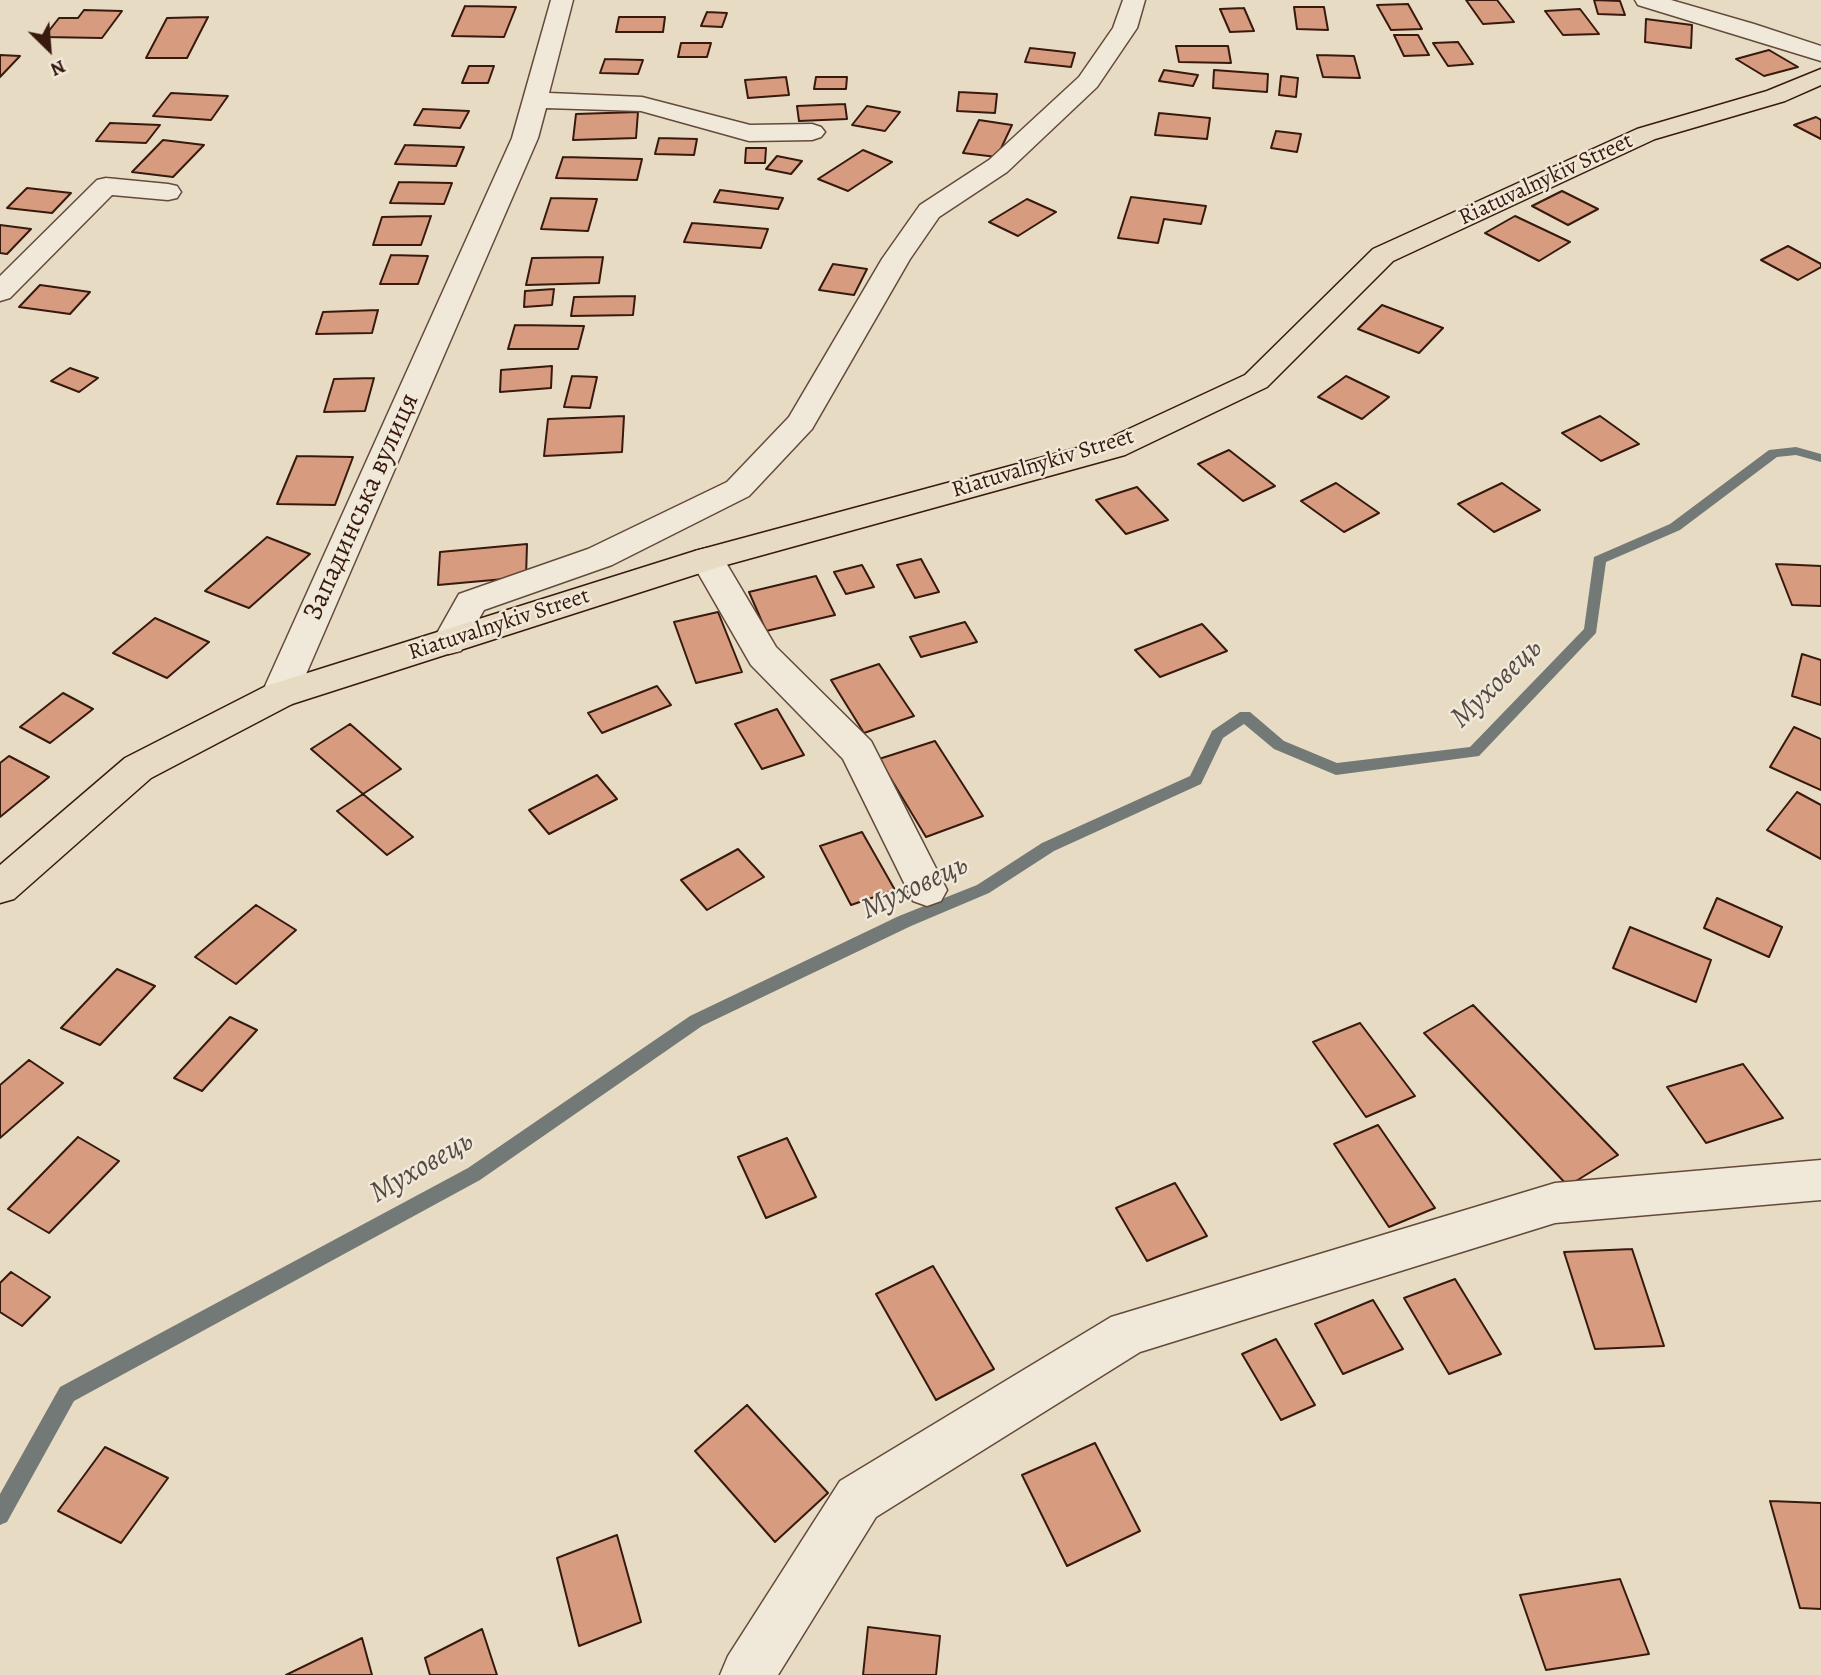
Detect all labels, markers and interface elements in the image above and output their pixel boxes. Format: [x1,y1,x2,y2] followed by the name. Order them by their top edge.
[14,14,84,84] north arrow
[46,53,70,83] text: N
[1455,128,1637,232] street label: Riatuvalnykiv Street
[297,388,427,626] street label: Западинська вулиця
[949,423,1137,505] street label: Riatuvalnykiv Street
[405,583,593,667] street label: Riatuvalnykiv Street
[1444,632,1550,736] water label: Муховець
[856,848,974,928] water label: Муховець
[364,1124,480,1212] water label: Муховець

